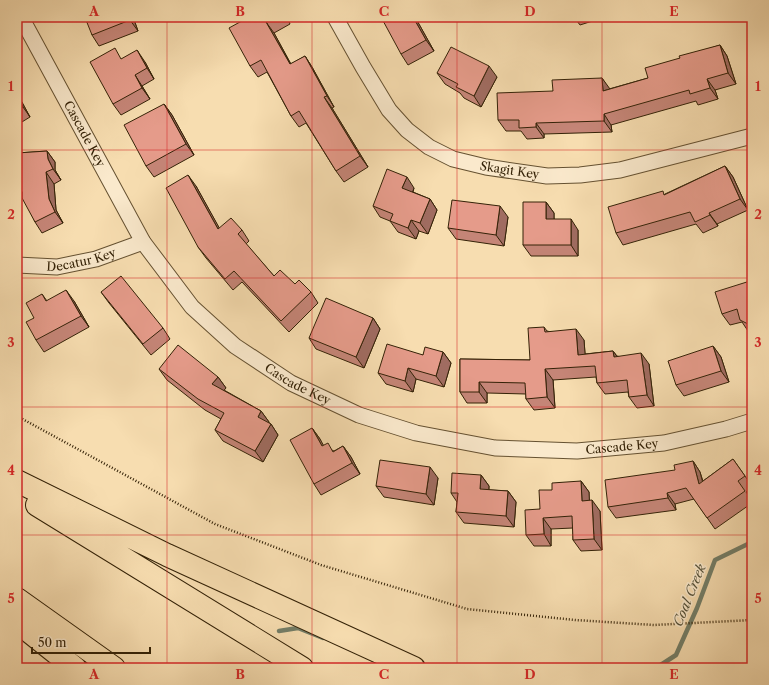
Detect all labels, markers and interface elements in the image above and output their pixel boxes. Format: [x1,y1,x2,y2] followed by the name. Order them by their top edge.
[88,3,100,19] text: A
[235,3,245,19] text: B
[379,3,389,19] text: C
[524,3,536,19] text: D
[669,3,679,19] text: E
[8,78,14,94] text: 1
[755,78,761,94] text: 1
[61,98,109,170] street label: Cascade Key
[479,158,541,182] street label: Skagit Key
[7,206,15,222] text: 2
[754,206,762,222] text: 2
[46,244,118,274] street label: Decatur Key
[7,334,15,350] text: 3
[754,334,762,350] text: 3
[262,360,334,408] street label: Cascade Key
[585,436,659,457] street label: Cascade Key
[7,462,15,478] text: 4
[754,462,762,478] text: 4
[669,561,709,628] water label: Coal Creek
[7,590,15,606] text: 5
[754,590,762,606] text: 5
[32,629,150,655] scale bar
[38,635,67,650] text: 50 m
[88,666,100,682] text: A
[235,666,245,682] text: B
[379,666,389,682] text: C
[524,666,536,682] text: D
[669,666,679,682] text: E

